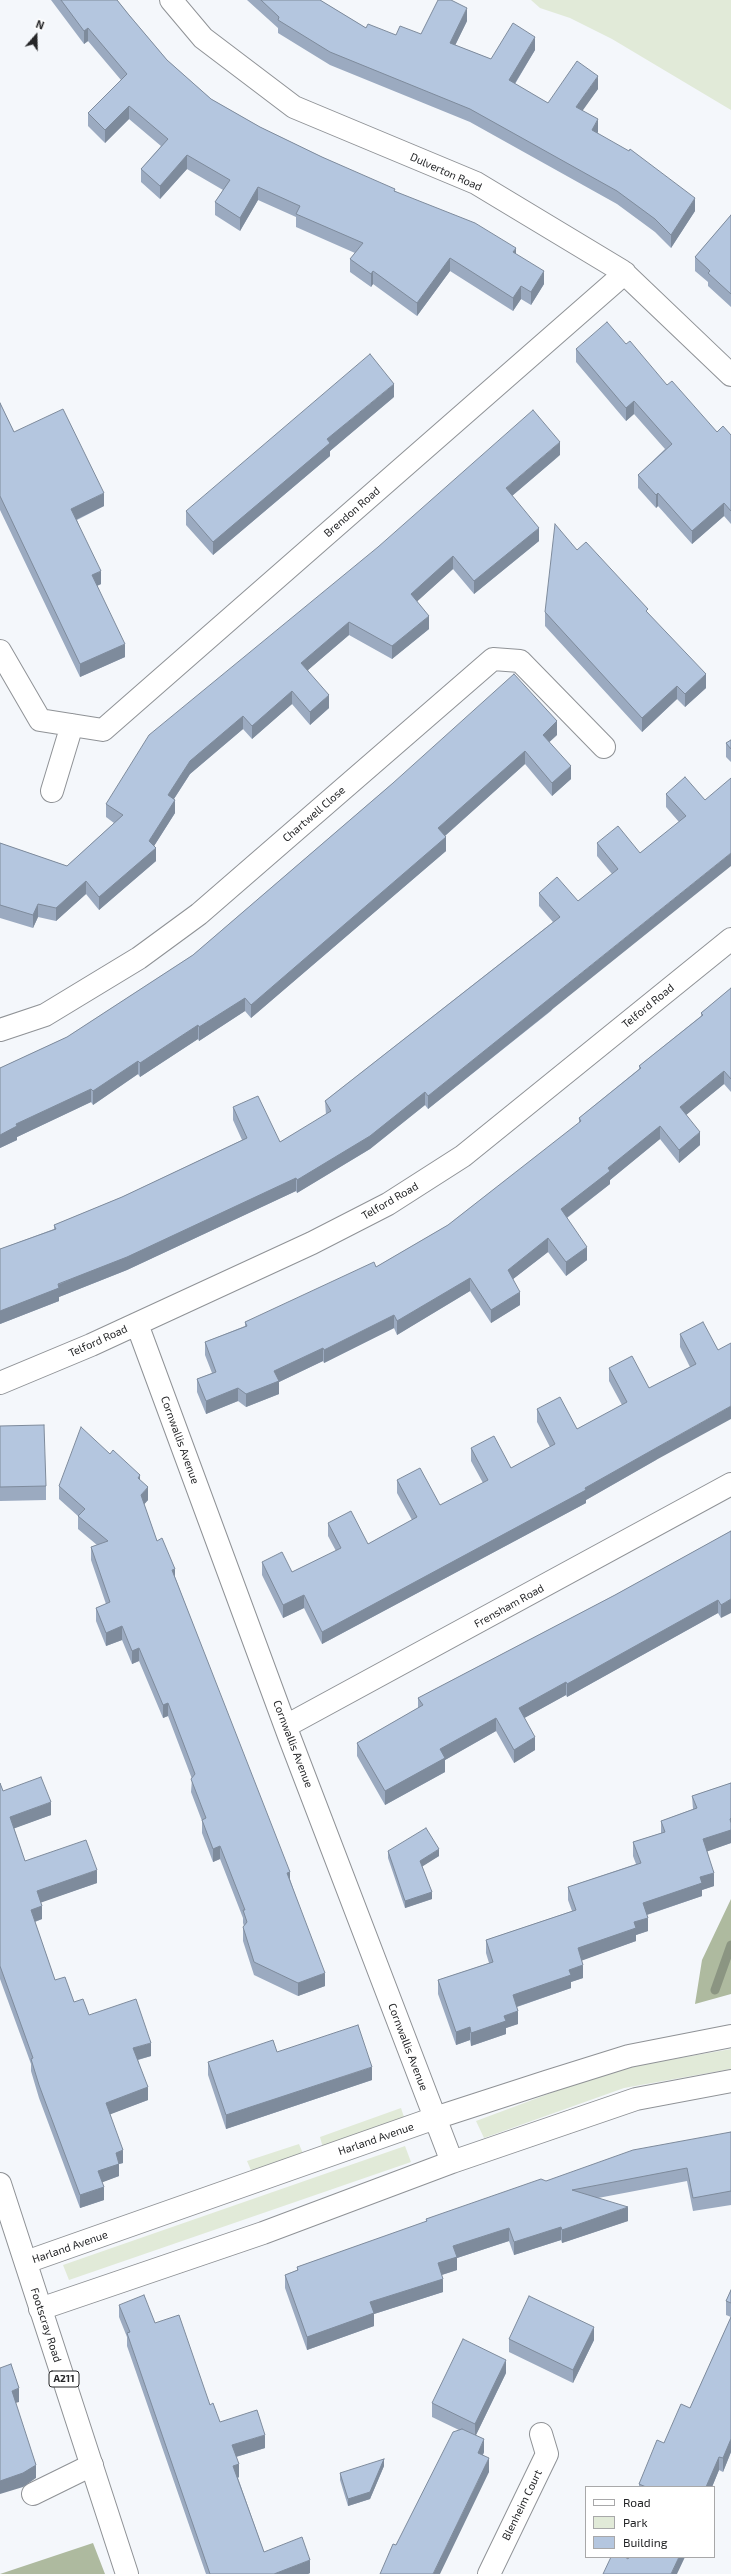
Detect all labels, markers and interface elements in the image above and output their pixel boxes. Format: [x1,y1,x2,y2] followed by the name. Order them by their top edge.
[16,16,56,56] north arrow
[34,17,46,32] text: N
[408,150,484,194] street label: Dulverton Road
[321,484,383,540] street label: Brendon Road
[280,783,348,845] street label: Chartwell Close
[619,981,677,1031] street label: Telford Road
[359,1180,421,1222] street label: Telford Road
[67,1322,129,1360] street label: Telford Road
[158,1394,202,1486] street label: Cornwallis Avenue
[472,1581,546,1631] street label: Frensham Road
[270,1698,316,1790] street label: Cornwallis Avenue
[385,2001,431,2093] street label: Cornwallis Avenue
[336,2120,416,2158] street label: Harland Avenue
[30,2228,110,2266] street label: Harland Avenue
[28,2286,64,2364] street label: Footscray Road
[49,2371,79,2387] road number: A211
[499,2468,545,2542] street label: Blenheim Court
[585,2486,715,2558] legend
[623,2495,651,2509] text: Road
[623,2515,648,2529] text: Park
[623,2535,667,2549] text: Building

